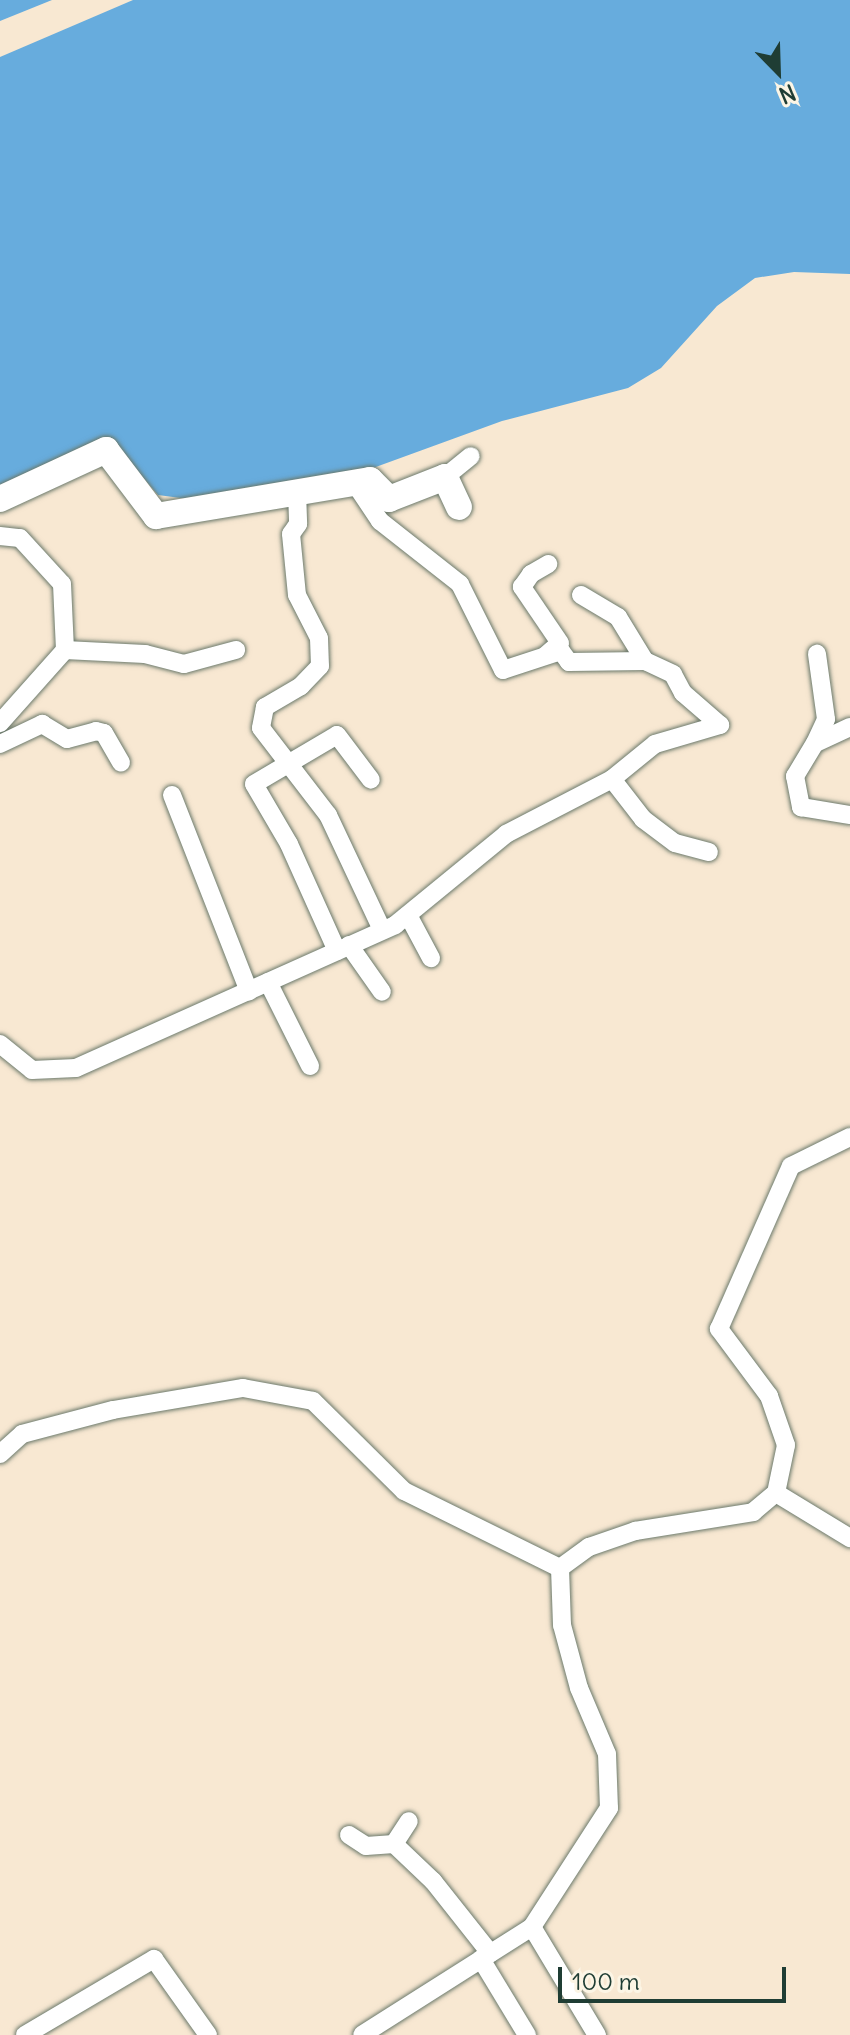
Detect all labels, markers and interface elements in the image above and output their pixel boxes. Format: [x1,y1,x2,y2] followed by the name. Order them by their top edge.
[738,32,818,112] north arrow
[775,78,800,110] text: N
[562,1951,790,2001] scale bar
[572,1966,640,1996] text: 100 m

